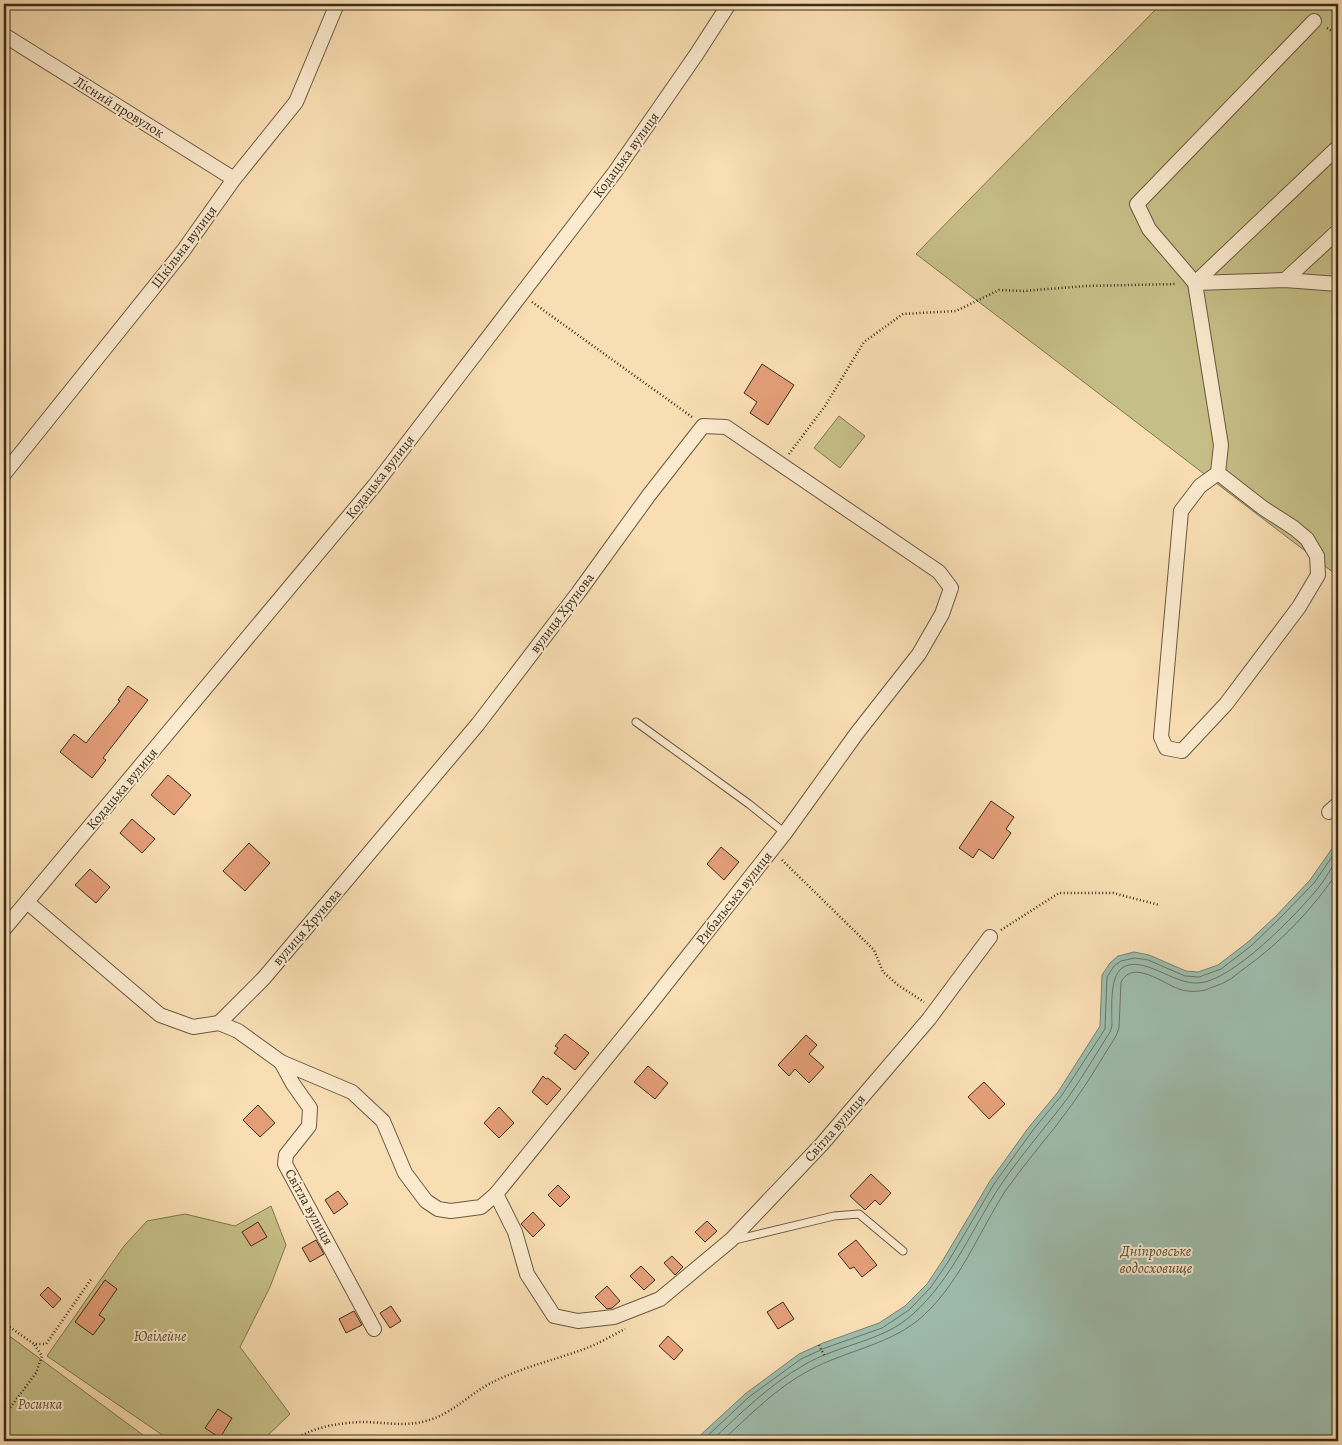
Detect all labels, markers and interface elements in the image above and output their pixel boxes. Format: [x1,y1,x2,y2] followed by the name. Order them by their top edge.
[70,72,168,142] street label: Лісний провулок
[588,108,664,202] street label: Кодацька вулиця
[147,202,222,292] street label: Шкільна вулиця
[341,431,419,523] street label: Кодацька вулиця
[525,568,599,657] street label: вулиця Хрунова
[82,744,162,834] street label: Кодацька вулиця
[691,847,777,949] street label: Рибальська вулиця
[268,884,346,970] street label: вулиця Хрунова
[800,1090,870,1166] street label: Світла вулиця
[280,1166,338,1249] street label: Світла вулиця
[1120,1241,1193,1278] water label: Дніпровське водосховище
[134,1327,186,1346] park label: Ювілейне
[18,1395,63,1414] park label: Росинка

